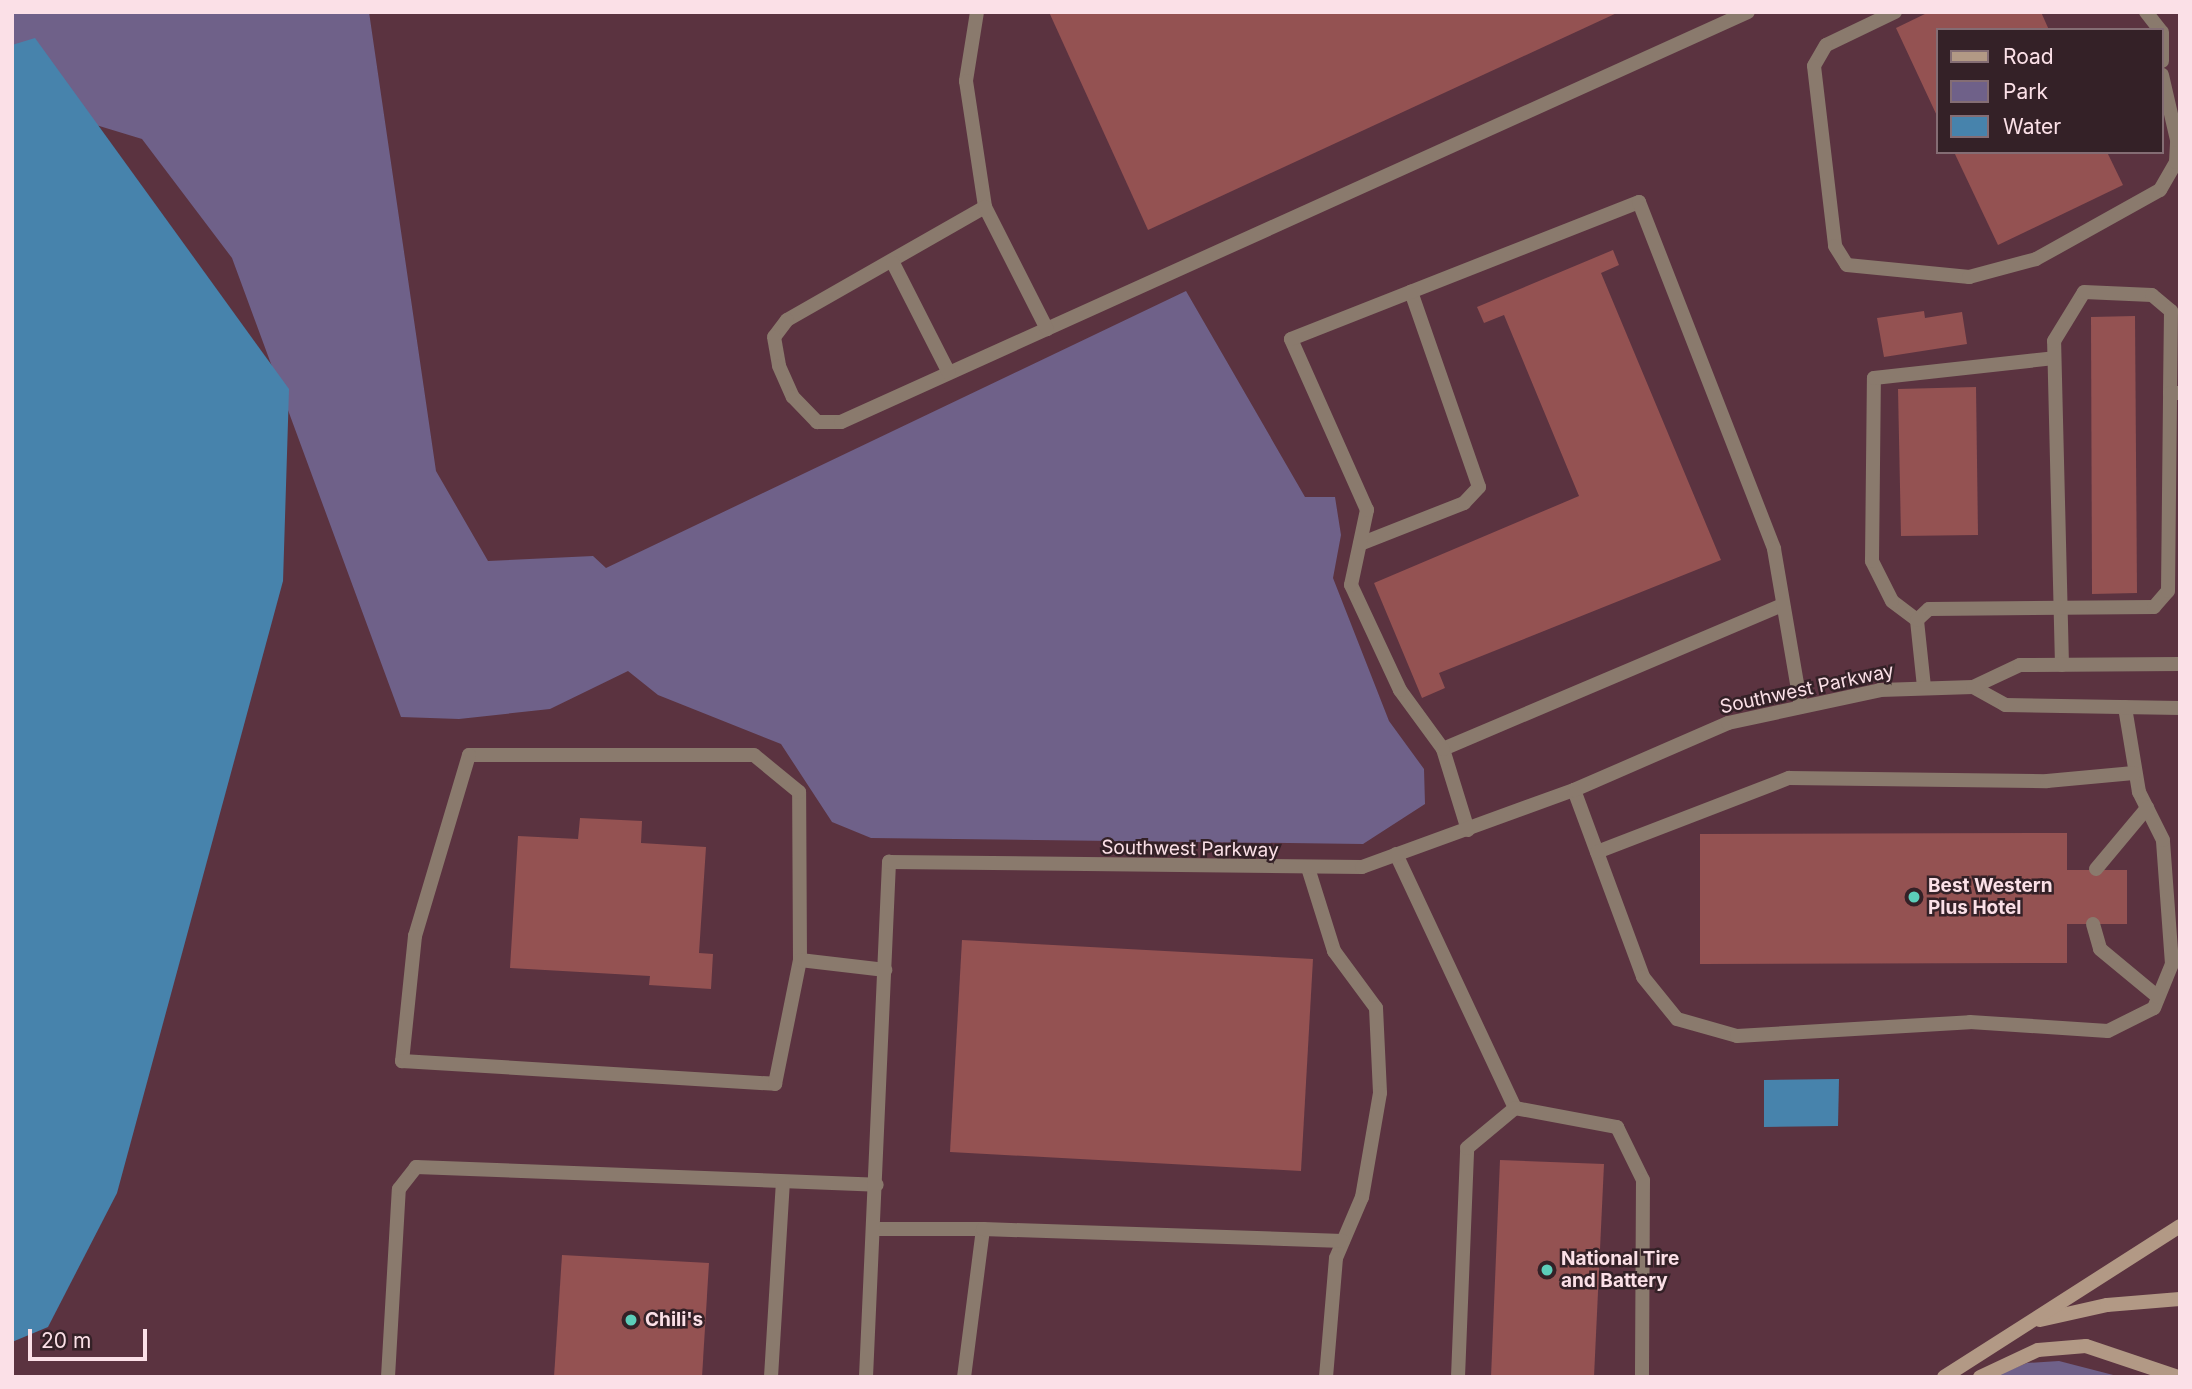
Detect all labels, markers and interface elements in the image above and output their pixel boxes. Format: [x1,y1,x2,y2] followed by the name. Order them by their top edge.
[1937,28,2164,154] legend
[2003,44,2054,69] text: Road
[2003,79,2048,104] text: Park
[2003,114,2061,139] text: Water
[1718,659,1896,719] street label: Southwest Parkway
[1101,836,1279,862] street label: Southwest Parkway
[1928,875,2053,919] place label: Best Western Plus Hotel
[1906,889,1922,905] marker: Best Western Plus Hotel
[1561,1248,1679,1292] place label: National Tire and Battery
[1539,1262,1555,1278] marker: National Tire and Battery
[645,1309,703,1331] place label: Chili's
[623,1312,639,1328] marker: Chili's
[32,1316,150,1360] scale bar
[41,1328,91,1353] text: 20 m

